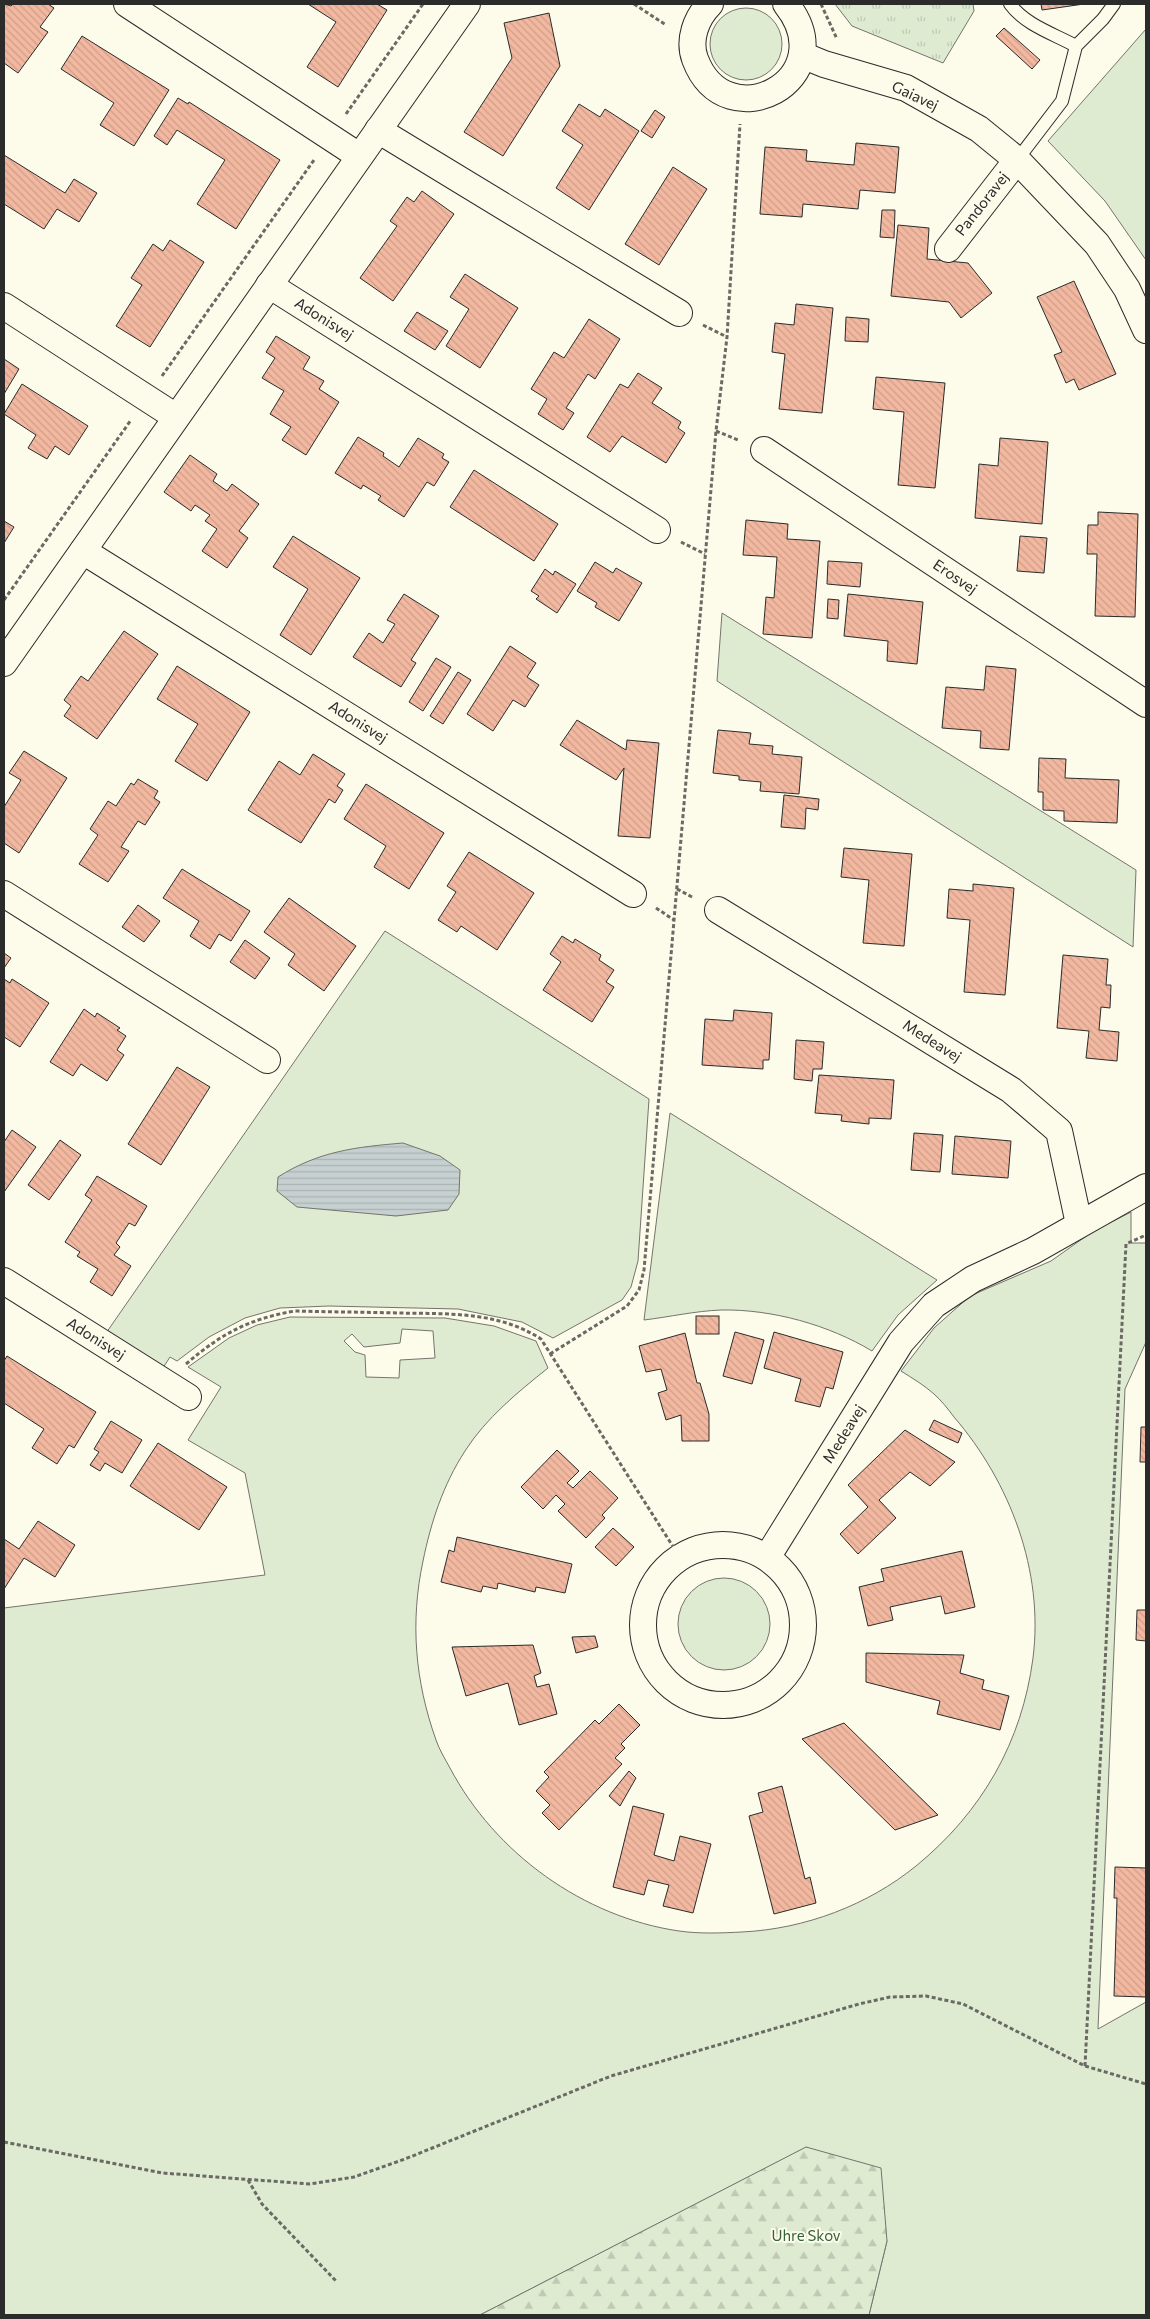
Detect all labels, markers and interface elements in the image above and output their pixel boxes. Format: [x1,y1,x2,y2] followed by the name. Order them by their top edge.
[889,76,942,114] street label: Gaiavej
[951,168,1012,239] street label: Pandoravej
[292,293,357,343] street label: Adonisvej
[930,555,981,597] street label: Erosvej
[326,696,391,746] street label: Adonisvej
[900,1015,965,1065] street label: Medeavej
[64,1313,129,1363] street label: Adonisvej
[818,1401,868,1466] street label: Medeavej
[771,2226,841,2244] park label: Uhre Skov

